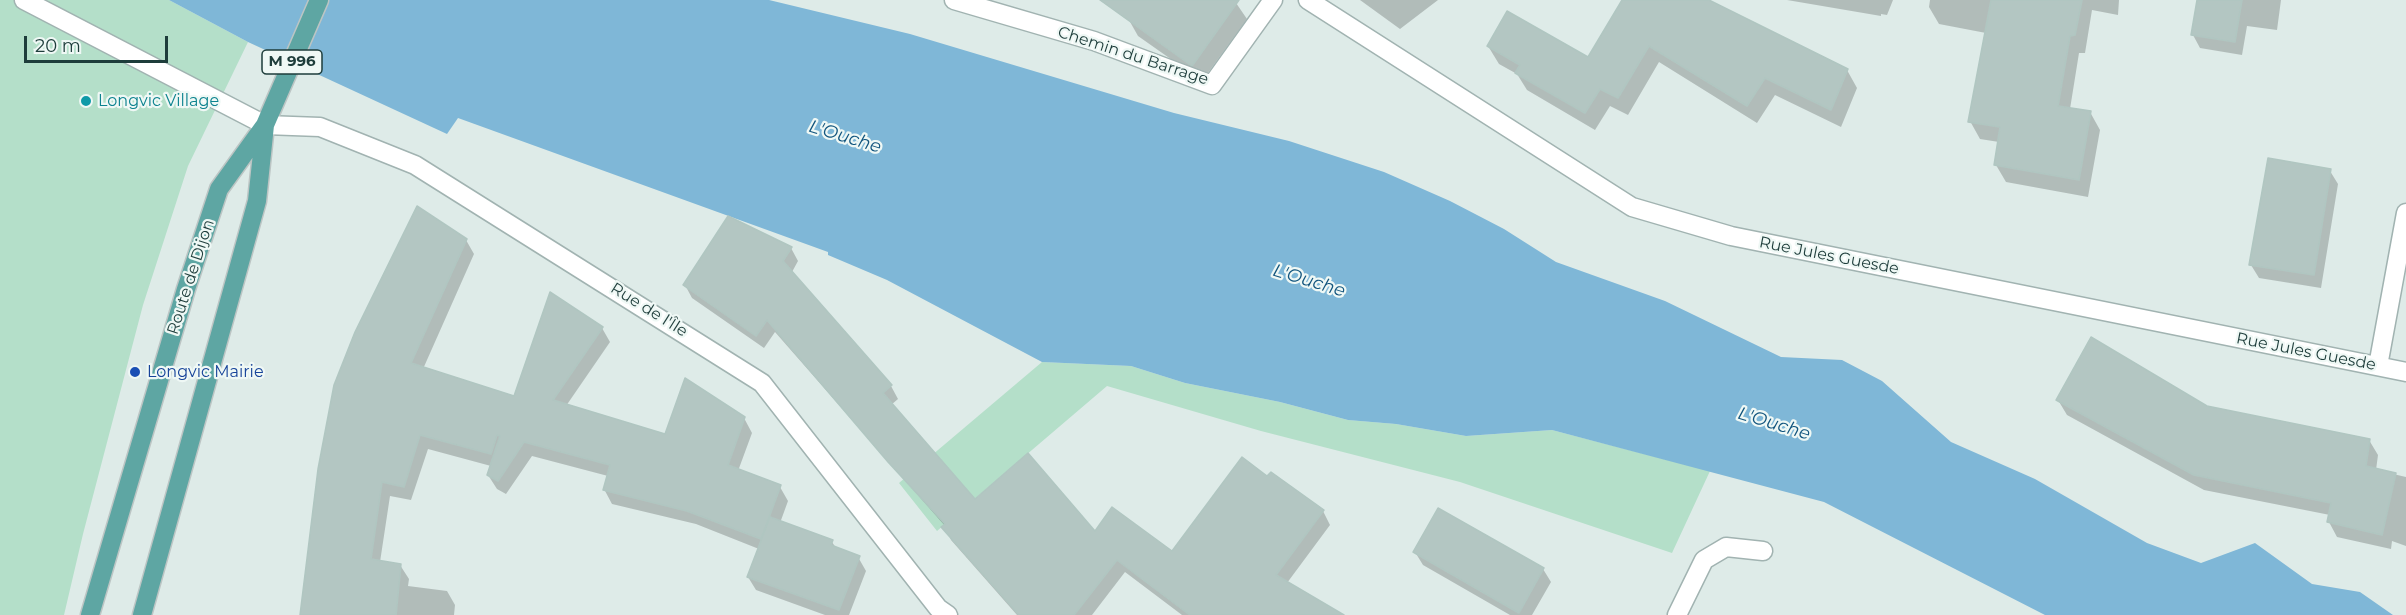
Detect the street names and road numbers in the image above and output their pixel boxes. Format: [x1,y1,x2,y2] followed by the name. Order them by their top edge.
[1055,23,1211,89] street label: Chemin du Barrage
[262,50,322,74] road number: M 996
[163,217,219,337] street label: Route de Dijon
[1757,233,1901,279] street label: Rue Jules Guesde
[607,279,691,341] street label: Rue de l'Île
[2234,329,2378,375] street label: Rue Jules Guesde

